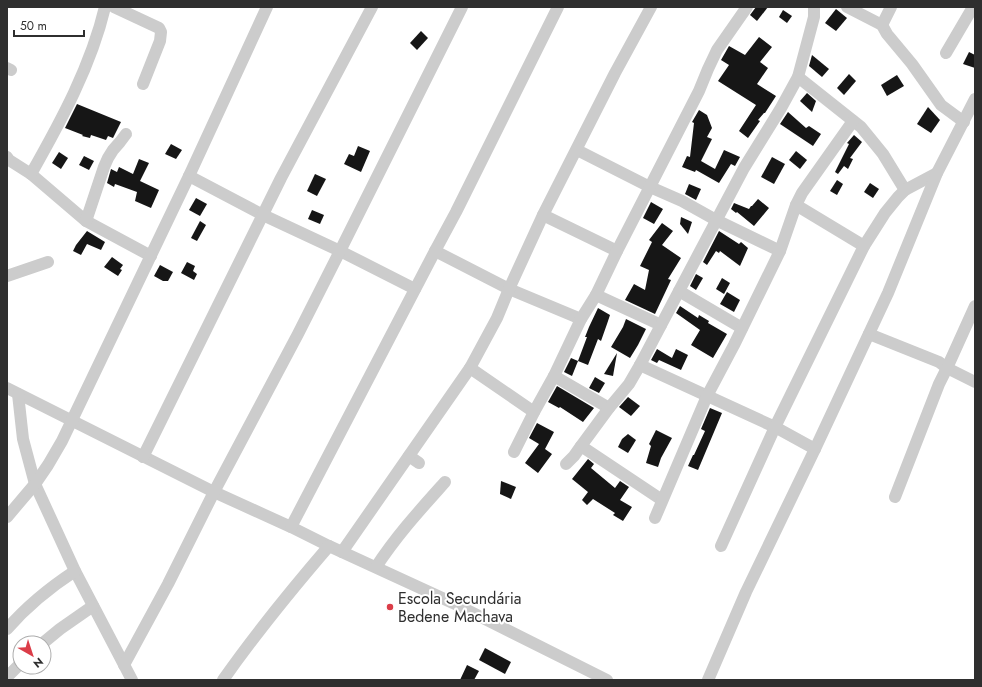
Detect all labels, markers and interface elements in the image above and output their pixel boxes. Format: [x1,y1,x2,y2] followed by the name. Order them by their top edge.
[14,12,84,38] scale bar
[20,17,47,35] text: 50 m
[398,587,522,628] place label: Escola Secundária Bedene Machava
[385,602,395,612] marker: Escola Secundária Bedene Machava
[12,635,52,675] north arrow
[30,654,47,672] text: N

